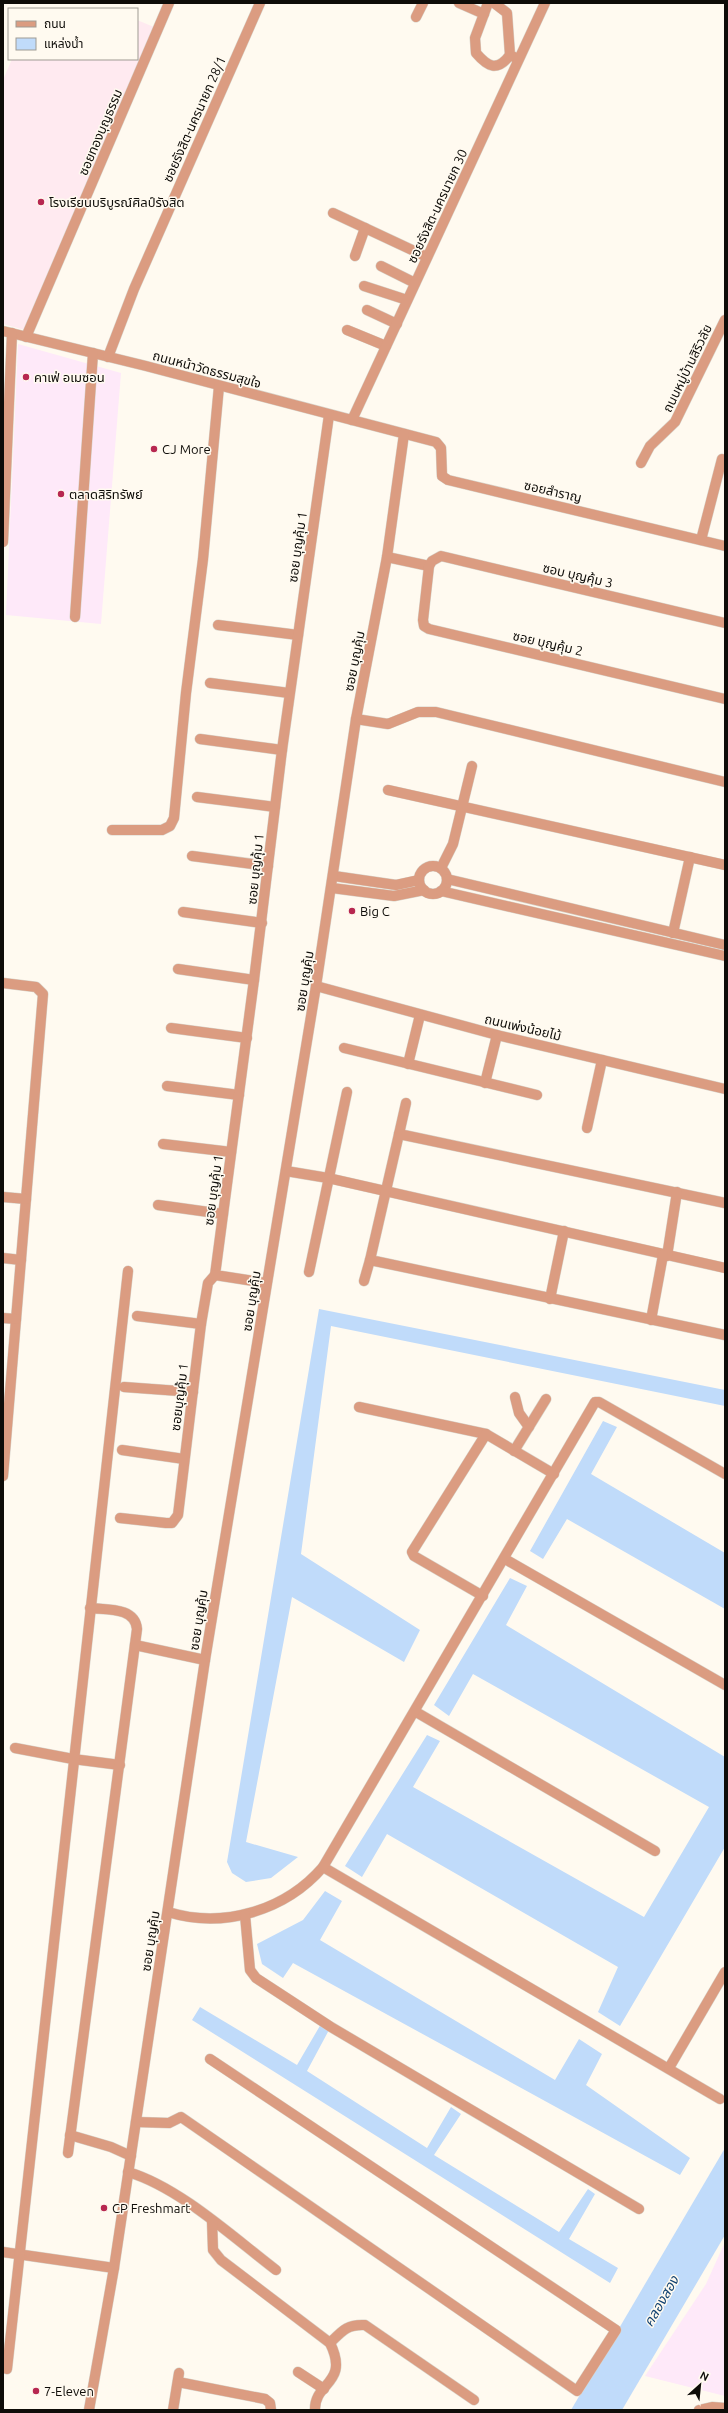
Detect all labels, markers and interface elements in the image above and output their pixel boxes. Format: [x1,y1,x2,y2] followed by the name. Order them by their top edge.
[8,8,138,60] legend
[44,17,66,30] text: ถนน
[44,35,83,50] text: แหล่งน้ำ
[160,54,228,184] street label: ซอยรังสิต-นครนายก 28/1
[76,87,125,178] street label: ซอยทองบุญธรรม
[404,147,470,265] street label: ซอยรังสิต-นครนายก 30
[49,195,185,210] place label: โรงเรียนบริบูรณ์ศิลป์รังสิต
[36,197,46,207] marker: โรงเรียนบริบูรณ์ศิลป์รังสิต
[660,322,715,415] street label: ถนนหมู่บ้านสิริวลัย
[151,348,263,391] street label: ถนนหน้าวัดธรรมสุขใจ
[34,370,105,384] place label: คาเฟ่ อเมซอน
[21,372,31,382] marker: คาเฟ่ อเมซอน
[162,442,211,456] place label: CJ More
[149,444,159,454] marker: CJ More
[523,478,583,504] street label: ซอยสำราญ
[69,487,143,501] place label: ตลาดสิริทรัพย์
[56,489,66,499] marker: ตลาดสิริทรัพย์
[285,511,310,583] street label: ซอย บุญคุ้ม 1
[541,560,614,591] street label: ซอบ บุญคุ้ม 3
[511,628,584,659] street label: ซอย บุญคุ้ม 2
[341,630,368,692] street label: ซอย บุญคุ้ม
[244,833,267,905] street label: ซอย บุญคุ้ม 1
[360,904,390,918] place label: Big C
[347,906,357,916] marker: Big C
[292,950,317,1012] street label: ซอย บุญคุ้ม
[483,1011,563,1043] street label: ถนนเพ่งน้อยไม้
[201,1154,226,1226] street label: ซอย บุญคุ้ม 1
[239,1270,264,1332] street label: ซอย บุญคุ้ม
[168,1362,191,1432] street label: ซอยบุญคุ้ม 1
[186,1589,211,1651] street label: ซอย บุญคุ้ม
[138,1910,163,1972] street label: ซอย บุญคุ้ม
[112,2201,190,2215] place label: CP Freshmart
[99,2203,109,2213] marker: CP Freshmart
[640,2272,683,2329] water label: คลองสอง
[680,2365,720,2405] north arrow
[698,2369,711,2383] text: N
[44,2384,94,2398] place label: 7-Eleven
[31,2386,41,2396] marker: 7-Eleven

